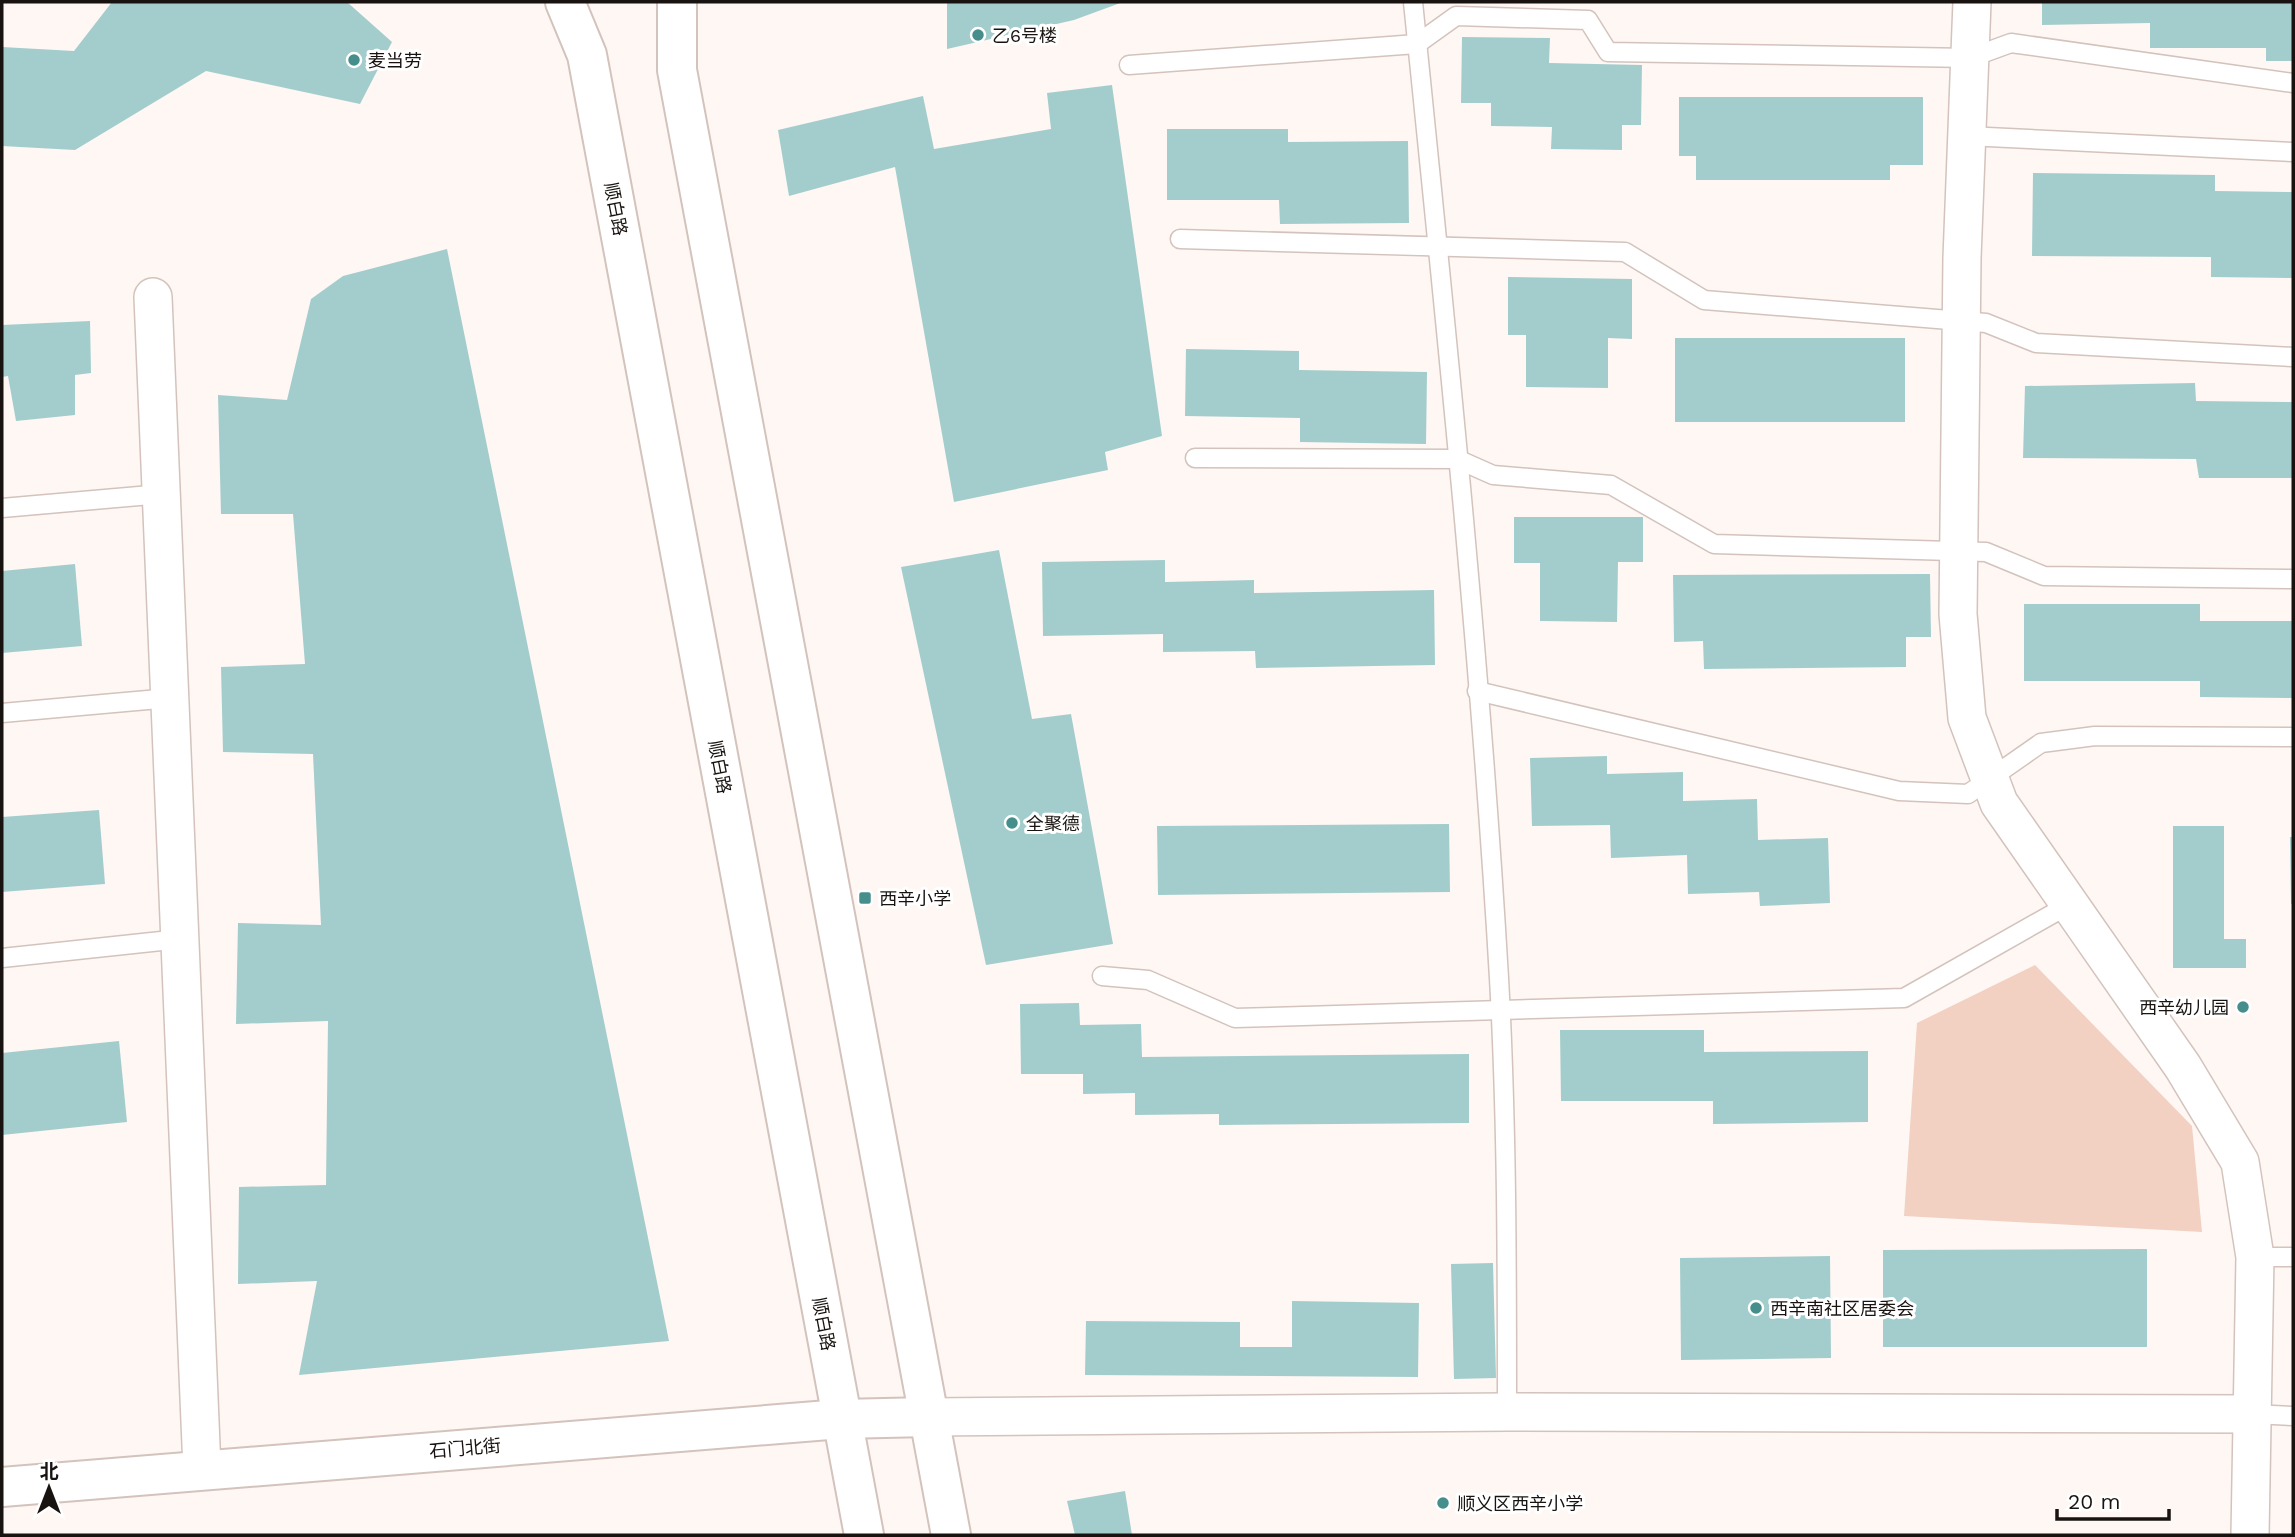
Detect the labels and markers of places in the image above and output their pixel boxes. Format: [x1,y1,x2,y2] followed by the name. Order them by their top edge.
[992,25,1057,46] place label: 乙6号楼
[970,27,986,43] marker: 乙6号楼
[368,50,422,71] place label: 麦当劳
[346,52,362,68] marker: 麦当劳
[1026,813,1080,834] place label: 全聚德
[1004,815,1020,831] marker: 全聚德
[879,888,951,909] place label: 西辛小学
[857,890,873,906] marker: 西辛小学
[2139,997,2229,1018] place label: 西辛幼儿园
[2235,999,2251,1015] marker: 西辛幼儿园
[1770,1298,1914,1319] place label: 西辛南社区居委会
[1748,1300,1764,1316] marker: 西辛南社区居委会
[1457,1493,1583,1514] place label: 顺义区西辛小学
[1435,1495,1451,1511] marker: 顺义区西辛小学

